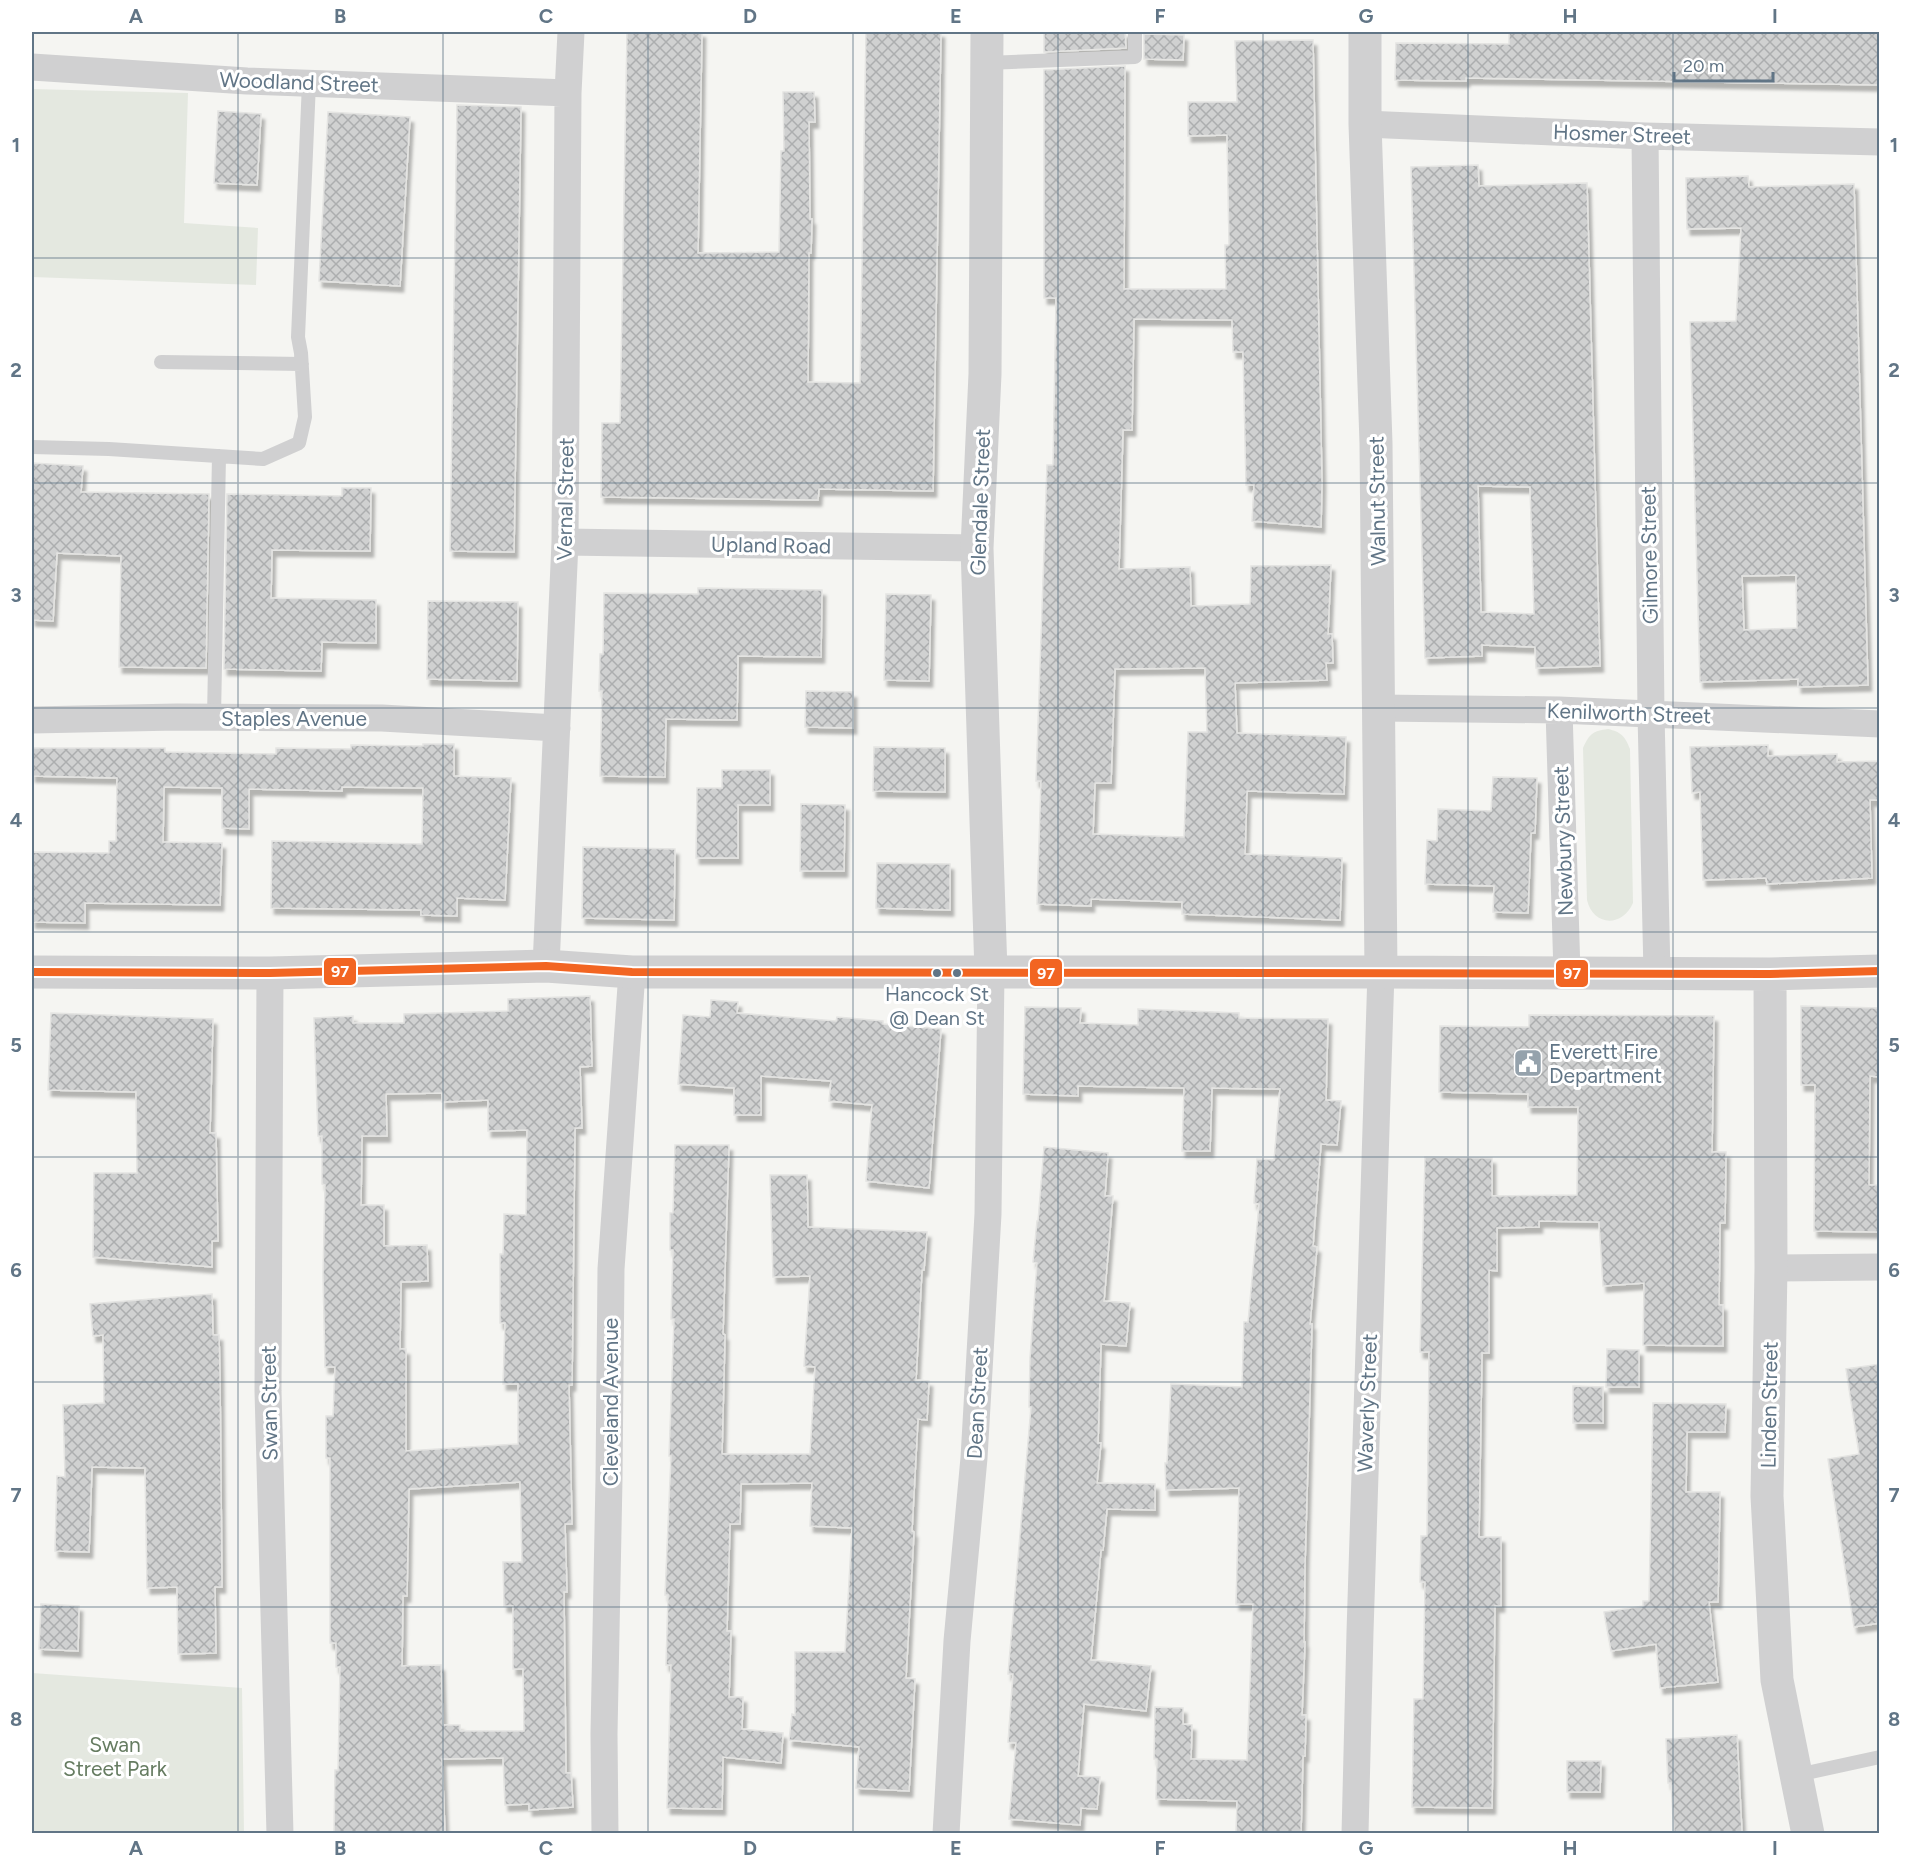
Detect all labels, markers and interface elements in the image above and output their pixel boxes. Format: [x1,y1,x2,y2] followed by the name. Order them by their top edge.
[129,4,144,28] text: A
[334,4,346,28] text: B
[539,4,553,28] text: C
[743,4,757,28] text: D
[950,4,962,28] text: E
[1154,4,1166,28] text: F
[1359,4,1374,28] text: G
[1563,4,1578,28] text: H
[1772,4,1778,28] text: I
[1674,45,1773,83] scale bar
[1683,55,1724,77] text: 20 m
[219,67,379,97] street label: Woodland Street
[1553,119,1692,149] street label: Hosmer Street
[12,133,20,157] text: 1
[1890,133,1898,157] text: 1
[10,358,22,382] text: 2
[1888,358,1900,382] text: 2
[965,428,995,576] street label: Glendale Street
[1363,436,1391,566] street label: Walnut Street
[551,437,579,561] street label: Vernal Street
[1635,486,1663,624] street label: Gilmore Street
[711,531,831,559] street label: Upland Road
[10,583,22,607] text: 3
[1888,583,1900,607] text: 3
[1546,698,1712,728] street label: Kenilworth Street
[221,706,367,731] street label: Staples Avenue
[1548,766,1578,916] street label: Newbury Street
[10,808,23,832] text: 4
[1888,808,1901,832] text: 4
[323,957,357,986] line badge: 97
[1029,958,1063,987] line badge: 97
[1555,959,1589,988] line badge: 97
[331,962,349,981] text: 97
[1037,964,1055,983] text: 97
[1563,964,1581,983] text: 97
[931,967,943,979] marker: Hancock St @ Dean St
[951,967,963,979] unlabelled marker
[885,982,989,1030] place label: Hancock St @ Dean St
[10,1033,22,1057] text: 5
[1888,1033,1900,1057] text: 5
[1549,1039,1662,1088] place label: Everett Fire Department
[1512,1047,1544,1079] public building icon: Everett Fire Department
[10,1258,22,1282] text: 6
[1888,1258,1900,1282] text: 6
[598,1318,623,1486] street label: Cleveland Avenue
[1352,1333,1382,1473] street label: Waverly Street
[1755,1341,1783,1469] street label: Linden Street
[255,1345,283,1461] street label: Swan Street
[962,1346,992,1460] street label: Dean Street
[10,1483,22,1507] text: 7
[1888,1483,1900,1507] text: 7
[10,1707,22,1731] text: 8
[1888,1707,1900,1731] text: 8
[63,1732,168,1781] park label: Swan Street Park
[129,1836,144,1860] text: A
[334,1836,346,1860] text: B
[539,1836,553,1860] text: C
[743,1836,757,1860] text: D
[950,1836,962,1860] text: E
[1154,1836,1166,1860] text: F
[1359,1836,1374,1860] text: G
[1563,1836,1578,1860] text: H
[1772,1836,1778,1860] text: I

